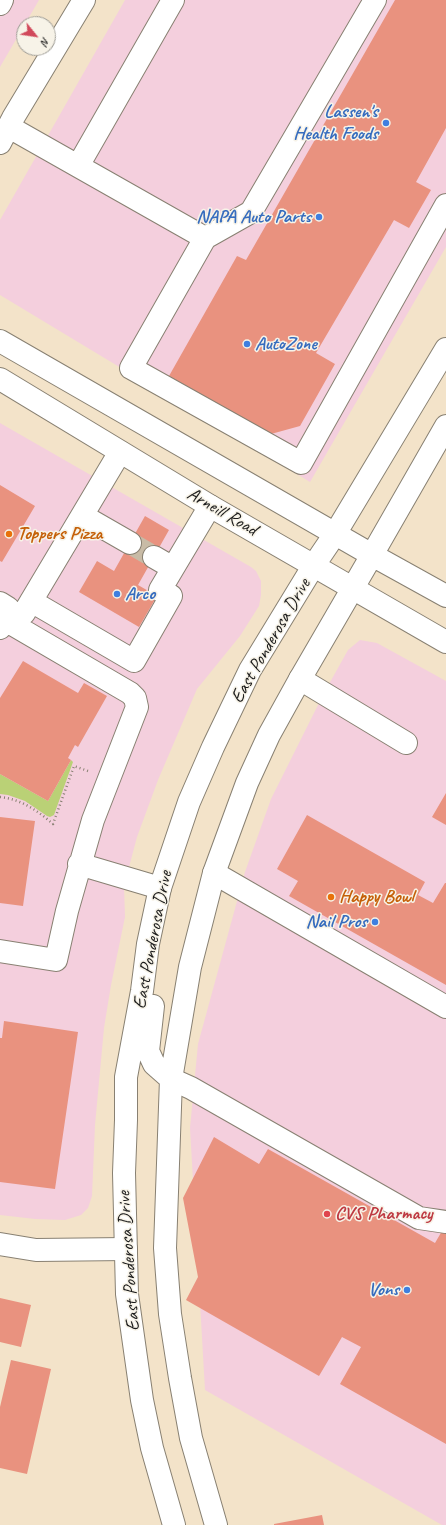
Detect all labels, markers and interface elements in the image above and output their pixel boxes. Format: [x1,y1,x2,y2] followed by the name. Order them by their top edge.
[16,16,56,56] north arrow
[38,35,53,48] text: N
[293,101,378,145] place label: Lassen's Health Foods
[381,118,391,128] marker: Lassen's Health Foods
[196,206,311,228] place label: NAPA Auto Parts
[314,212,324,222] marker: NAPA Auto Parts
[255,333,317,355] place label: AutoZone
[242,339,252,349] marker: AutoZone
[183,483,261,541] street label: Arneill Road
[17,523,102,545] place label: Toppers Pizza
[4,529,14,539] marker: Toppers Pizza
[226,575,316,707] street label: East Ponderosa Drive
[125,583,155,605] place label: Arco
[112,589,122,599] marker: Arco
[128,869,178,1011] street label: East Ponderosa Drive
[339,886,414,908] place label: Happy Bowl
[326,892,336,902] marker: Happy Bowl
[306,911,367,933] place label: Nail Pros
[370,917,380,927] marker: Nail Pros
[113,1190,145,1332] street label: East Ponderosa Drive
[335,1203,433,1225] place label: CVS Pharmacy
[322,1209,332,1219] marker: CVS Pharmacy
[368,1279,399,1301] place label: Vons
[402,1285,412,1295] marker: Vons

